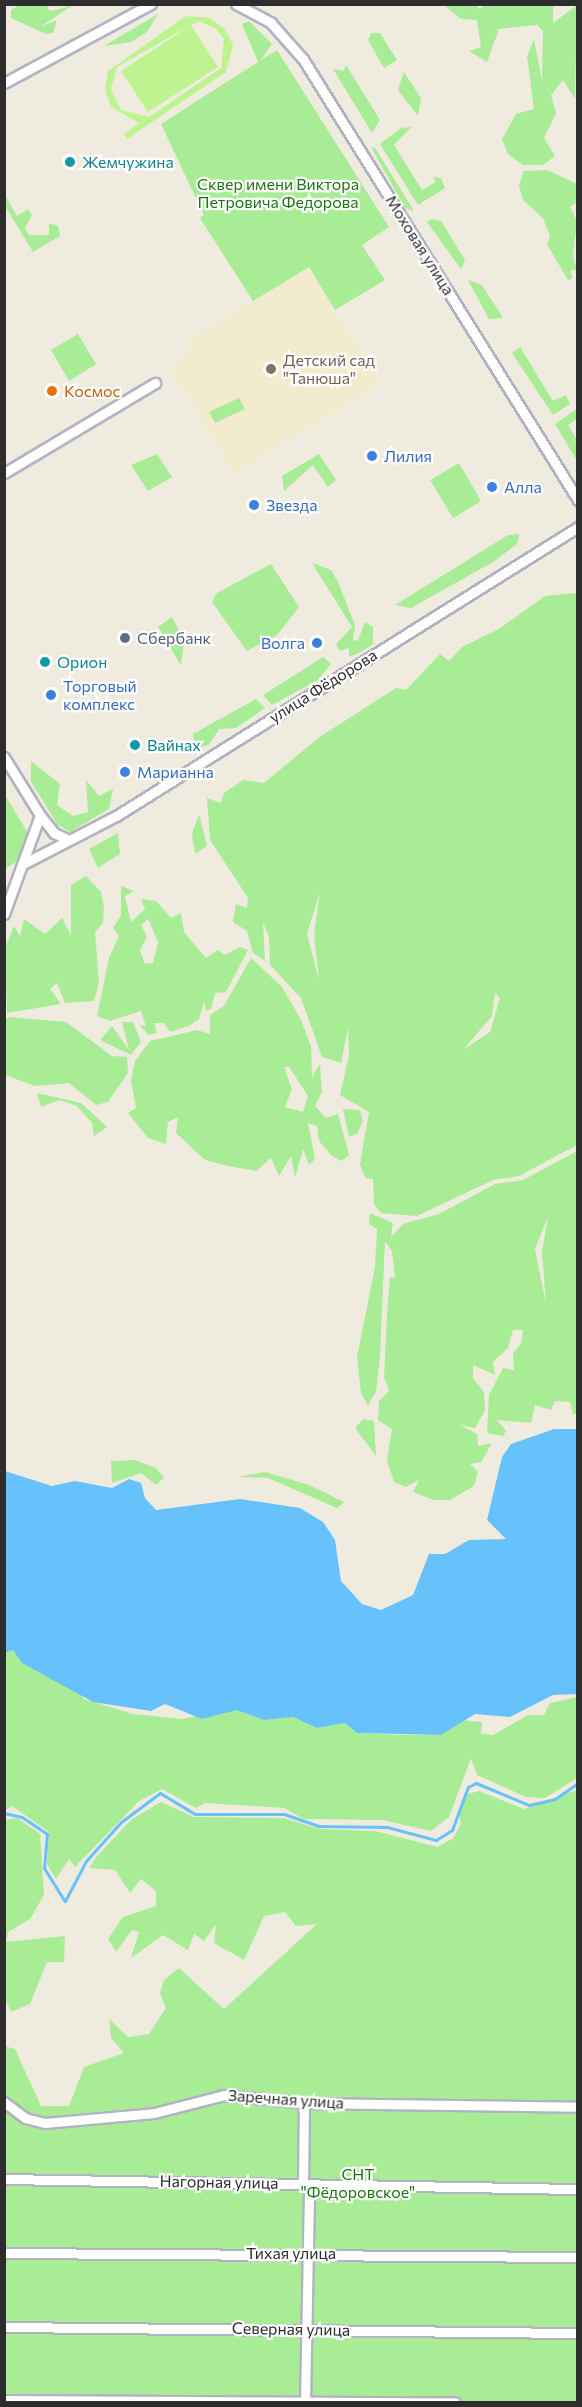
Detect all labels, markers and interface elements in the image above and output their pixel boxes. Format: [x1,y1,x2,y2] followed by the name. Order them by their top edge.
[82,152,174,172] place label: Жемчужина
[63,155,77,169] marker: Жемчужина
[197,174,359,212] park label: Сквер имени Виктора Петровича Федорова
[382,191,458,299] street label: Моховая улица
[283,350,375,388] place label: Детский сад "Танюша"
[264,362,278,376] marker: Детский сад "Танюша"
[64,381,120,401] place label: Космос
[45,384,59,398] marker: Космос
[384,446,432,466] place label: Лилия
[365,449,379,463] marker: Лилия
[504,477,542,497] place label: Алла
[485,480,499,494] marker: Алла
[266,495,317,515] place label: Звезда
[247,498,261,512] marker: Звезда
[137,628,211,648] place label: Сбербанк
[118,631,132,645] marker: Сбербанк
[261,633,305,653] place label: Волга
[310,636,324,650] marker: Волга
[266,645,380,727] street label: улица Фёдорова
[57,652,107,672] place label: Орион
[38,655,52,669] marker: Орион
[63,676,137,714] place label: Торговый комплекс
[44,688,58,702] marker: Торговый комплекс
[147,735,201,755] place label: Вайнах
[128,738,142,752] marker: Вайнах
[137,762,214,782] place label: Марианна
[118,765,132,779] marker: Марианна
[227,2085,345,2113] street label: Заречная улица
[301,2164,415,2202] park label: СНТ "Фёдоровское"
[159,2171,279,2193] street label: Нагорная улица
[246,2243,336,2263] street label: Тихая улица
[232,2318,350,2340] street label: Северная улица

